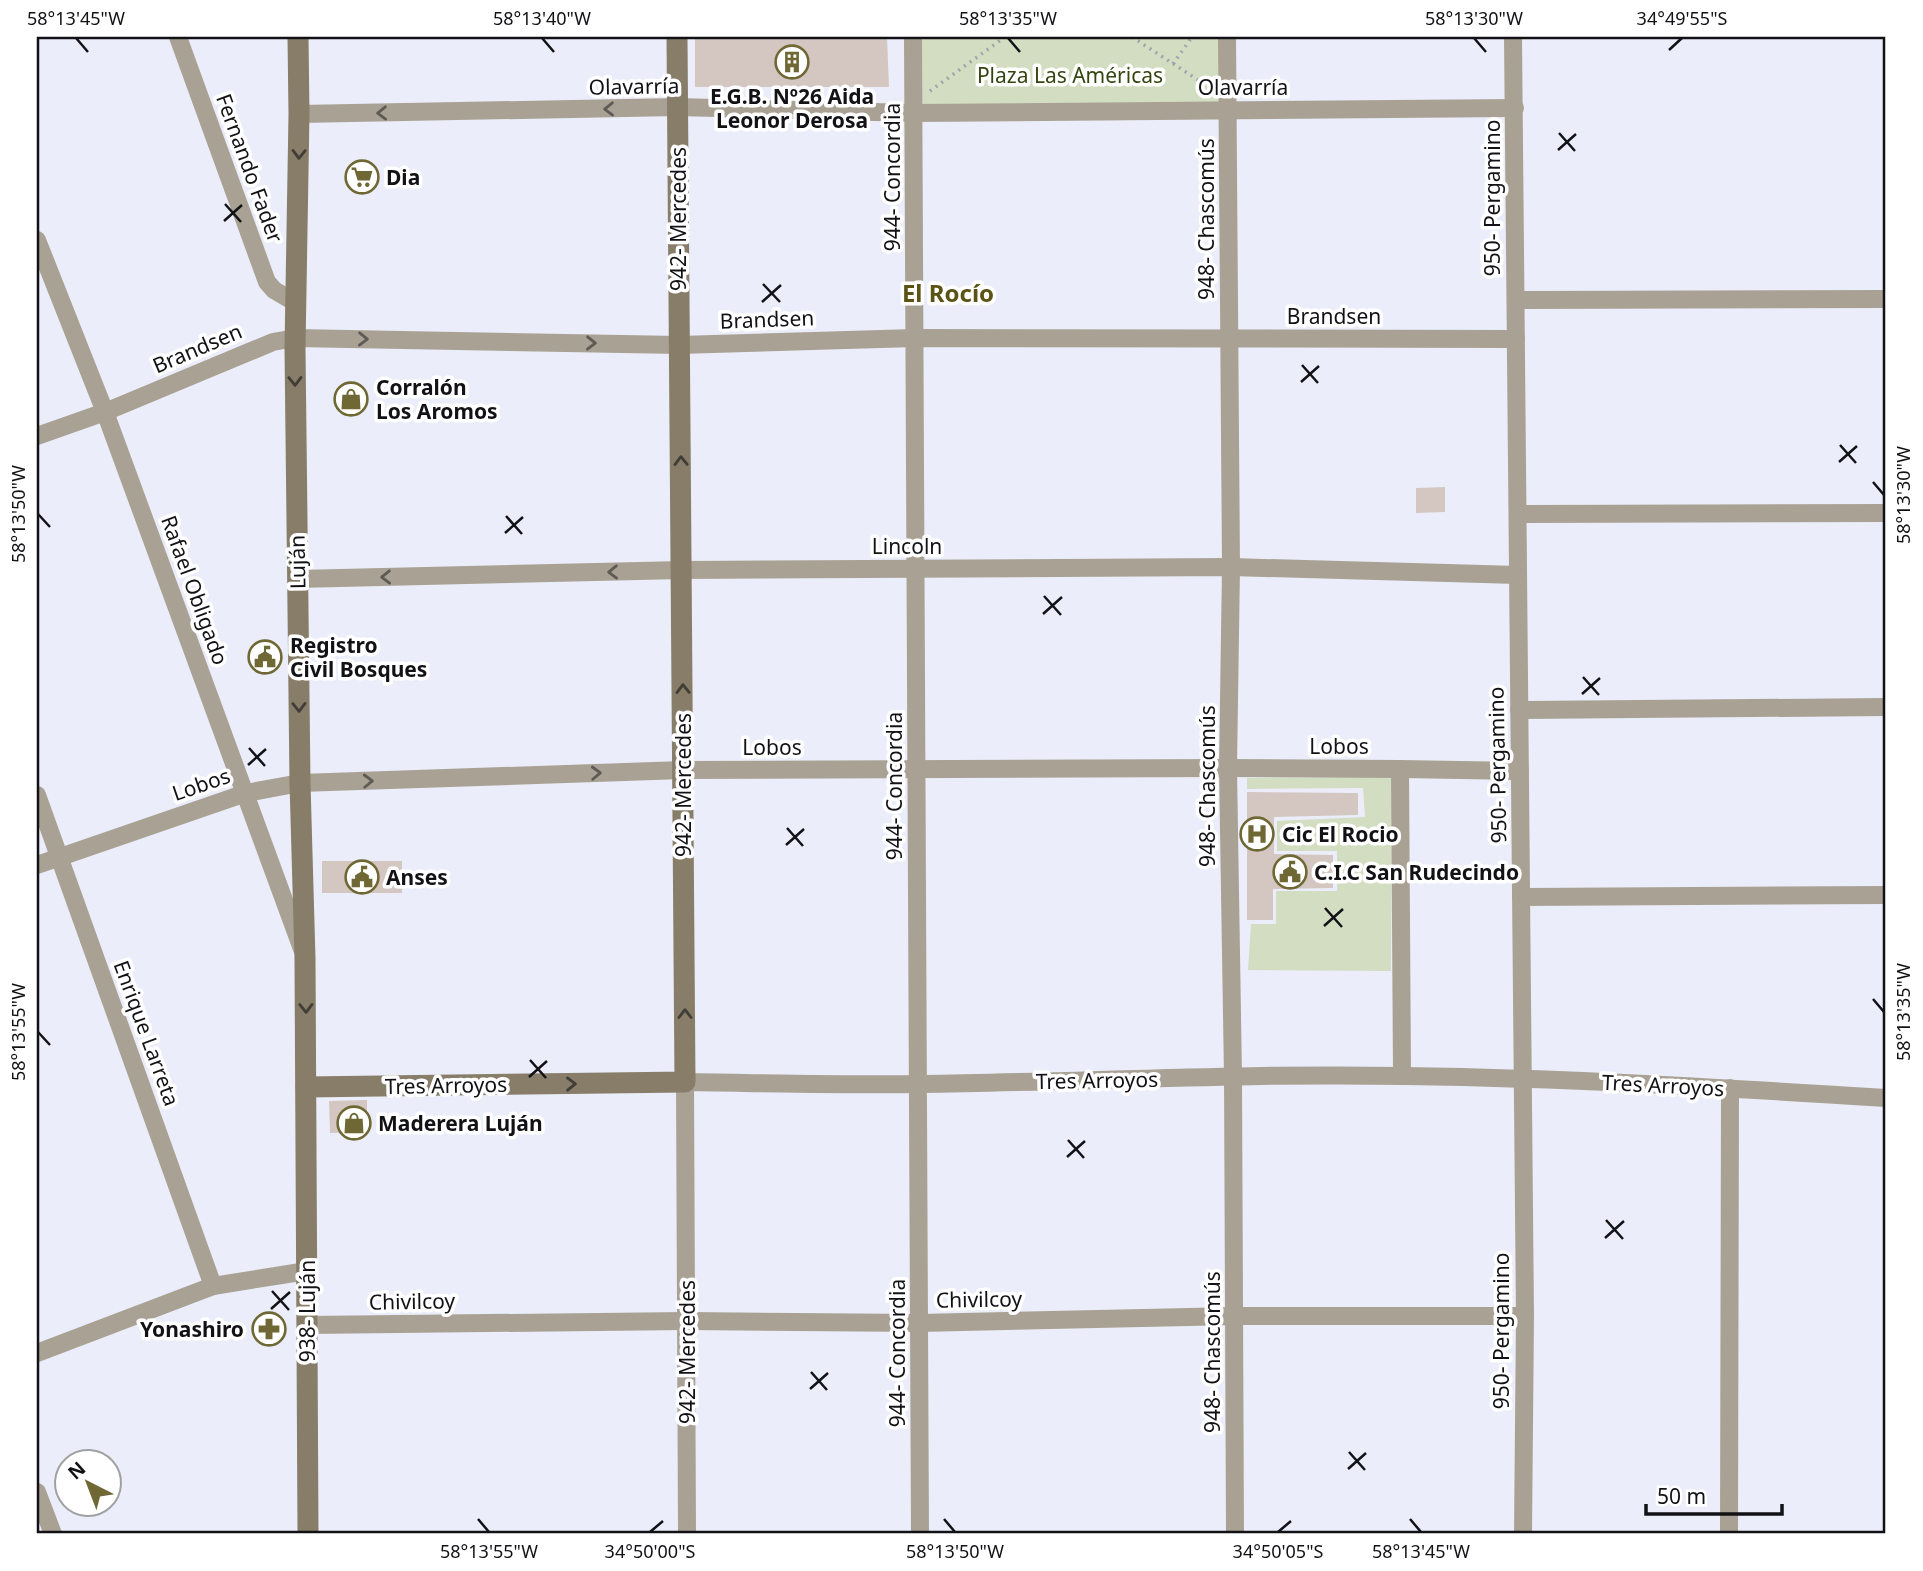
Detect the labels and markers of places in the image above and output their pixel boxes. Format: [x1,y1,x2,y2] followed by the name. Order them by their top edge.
[773,43,811,81] building icon: E.G.B. Nº26 Aida Leonor Derosa
[710,82,874,134] place label: E.G.B. Nº26 Aida Leonor Derosa
[343,158,381,196] supermarket icon: Dia
[386,163,420,191] place label: Dia
[376,373,498,425] place label: Corralón Los Aromos
[332,380,370,418] shop icon: Corralón Los Aromos
[290,631,427,683] place label: Registro Civil Bosques
[246,638,284,676] public building icon: Registro Civil Bosques
[1238,815,1276,853] hospital icon: Cic El Rocio
[1282,820,1399,848] place label: Cic El Rocio
[1271,853,1309,891] public building icon: C.I.C San Rudecindo
[343,858,381,896] public building icon: Anses
[1314,858,1519,886] place label: C.I.C San Rudecindo
[386,863,448,891] place label: Anses
[335,1104,373,1142] shop icon: Maderera Luján
[378,1109,543,1137] place label: Maderera Luján
[250,1310,288,1348] pharmacy icon: Yonashiro
[140,1315,244,1343] place label: Yonashiro

